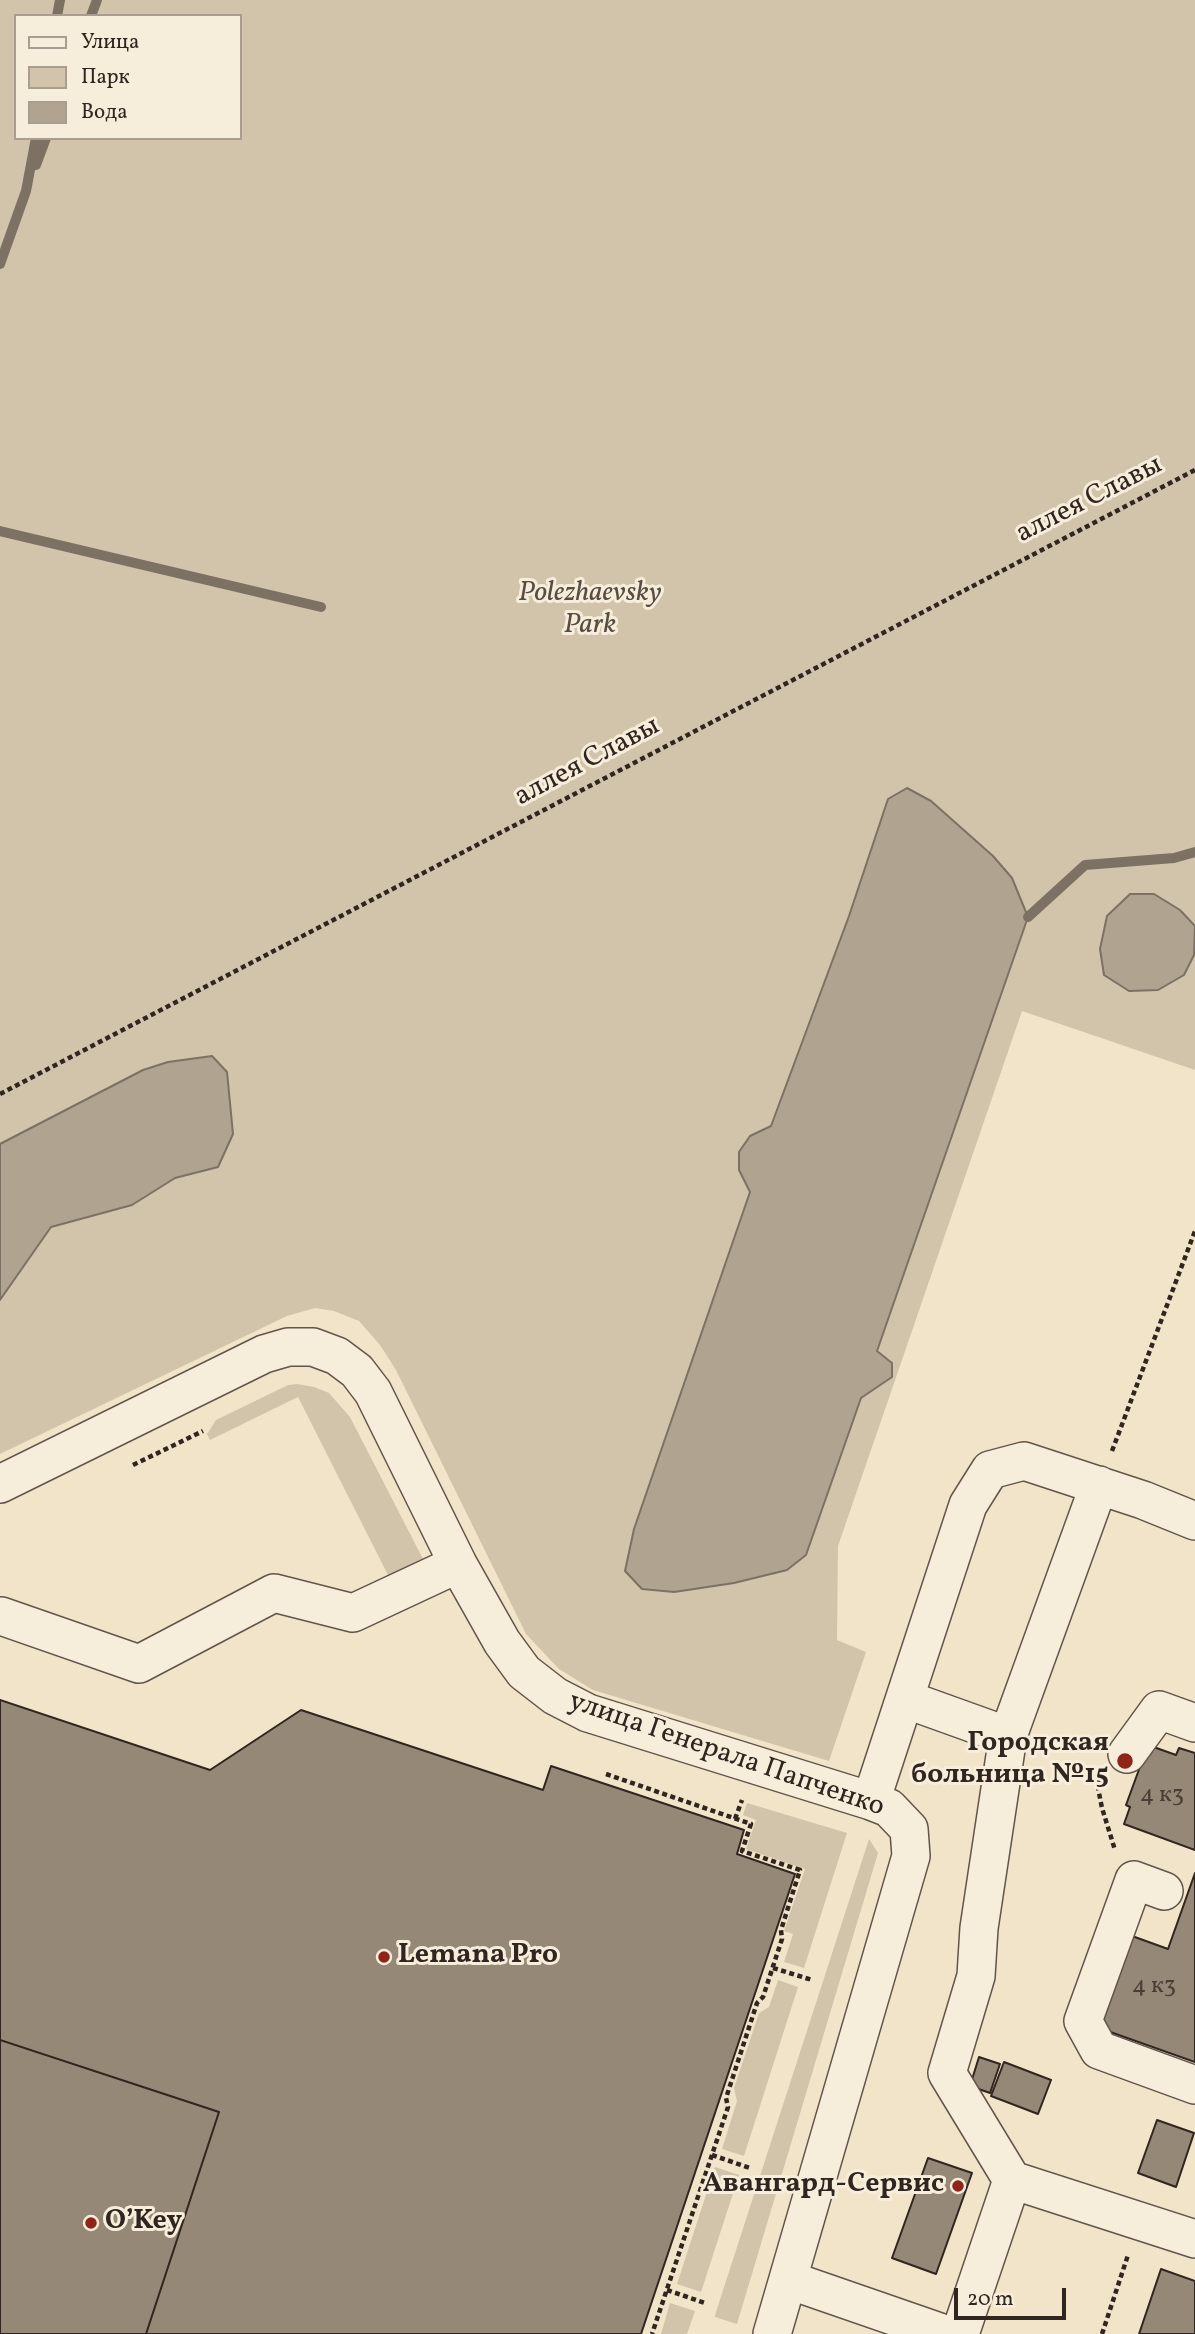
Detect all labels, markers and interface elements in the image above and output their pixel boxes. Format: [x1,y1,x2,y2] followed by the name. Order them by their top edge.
[14,14,242,140] legend
[81,28,139,57] text: Улица
[81,63,130,92] text: Парк
[81,98,128,127] text: Вода
[1011,450,1169,552] street label: аллея Славы
[518,578,662,644] park label: Polezhaevsky Park
[510,711,666,815] street label: аллея Славы
[564,1686,888,1826] street label: улица Генерала Папченко
[911,1728,1109,1794] place label: Городская больница №15
[1115,1751,1135,1771] marker: Городская больница №15
[1140,1783,1184,1811] house number: 4 к3
[398,1940,558,1974] place label: Lemana Pro
[376,1949,392,1965] marker: Lemana Pro
[1132,1974,1176,2002] house number: 4 к3
[703,2169,944,2203] place label: Авангард-Сервис
[950,2178,966,2194] marker: Авангард-Сервис
[105,2206,182,2240] place label: O’Key
[83,2215,99,2231] marker: O’Key
[957,2274,1069,2318] scale bar
[967,2285,1013,2314] text: 20 m

